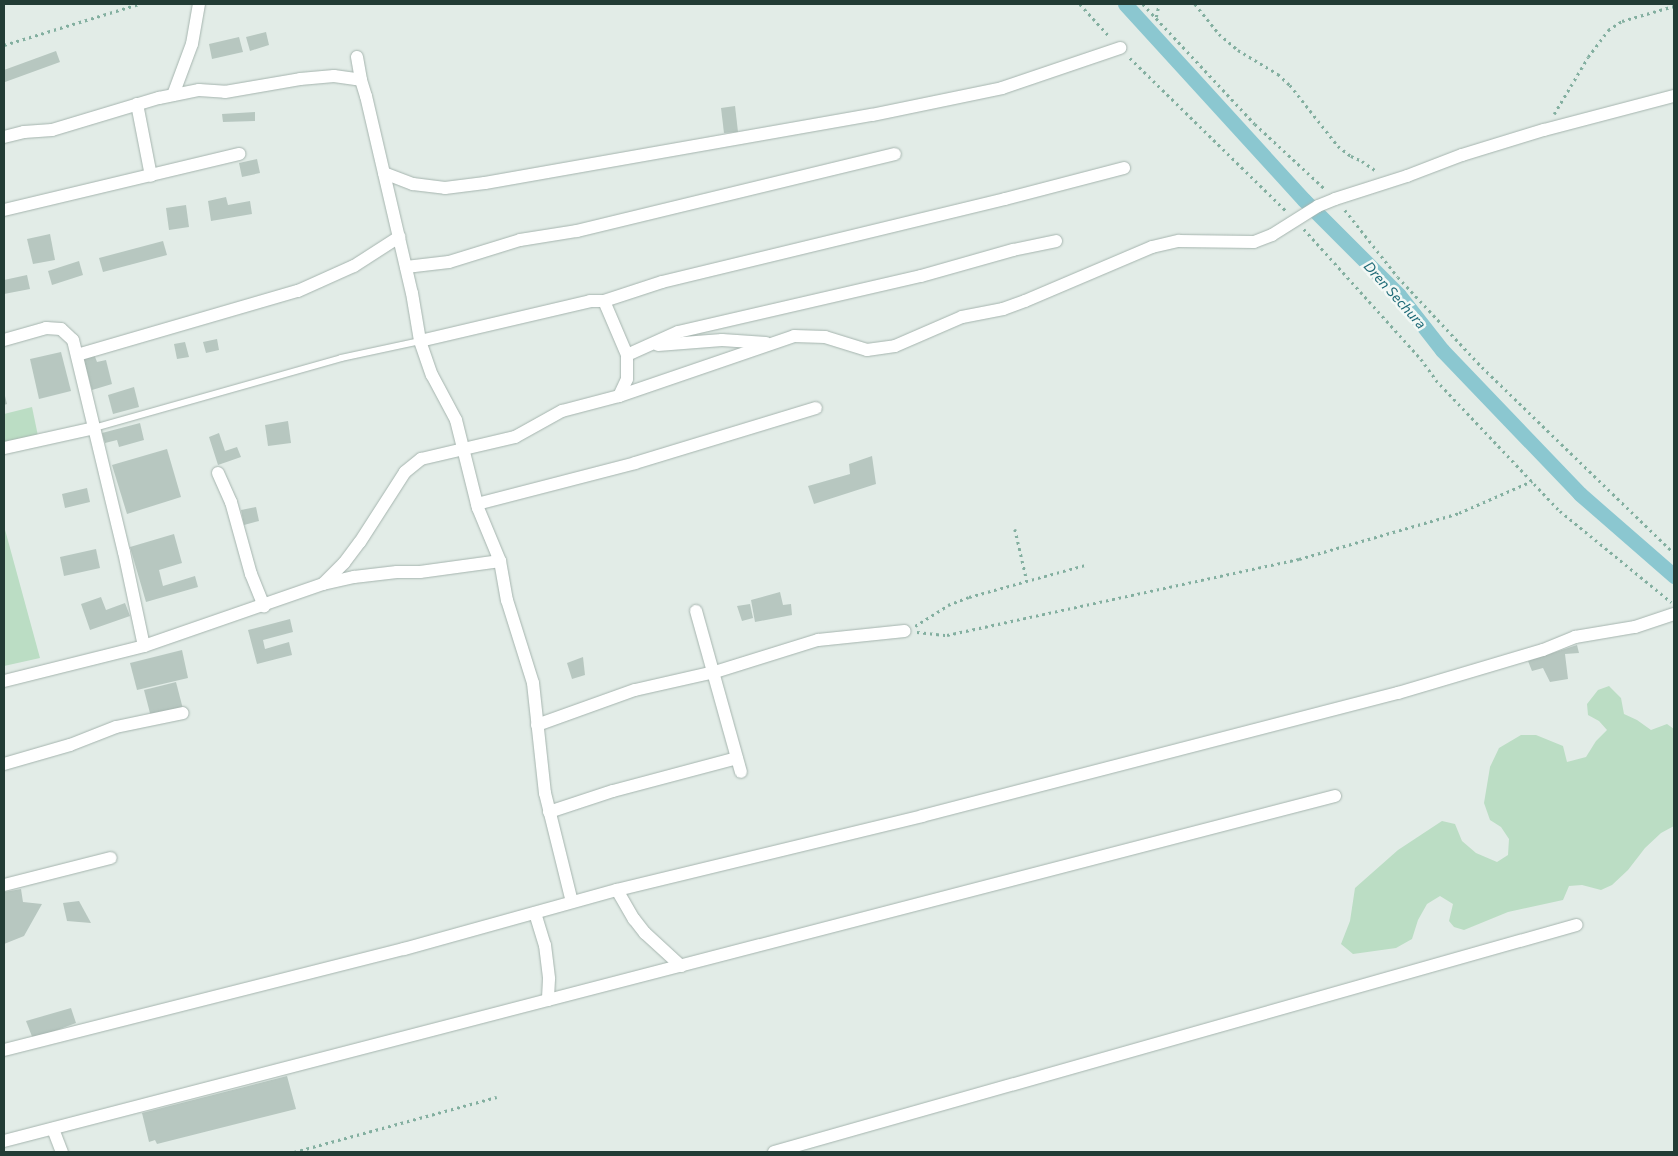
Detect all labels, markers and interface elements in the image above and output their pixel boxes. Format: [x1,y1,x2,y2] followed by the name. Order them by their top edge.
[1360,258,1430,332] water label: Dren Sechura

